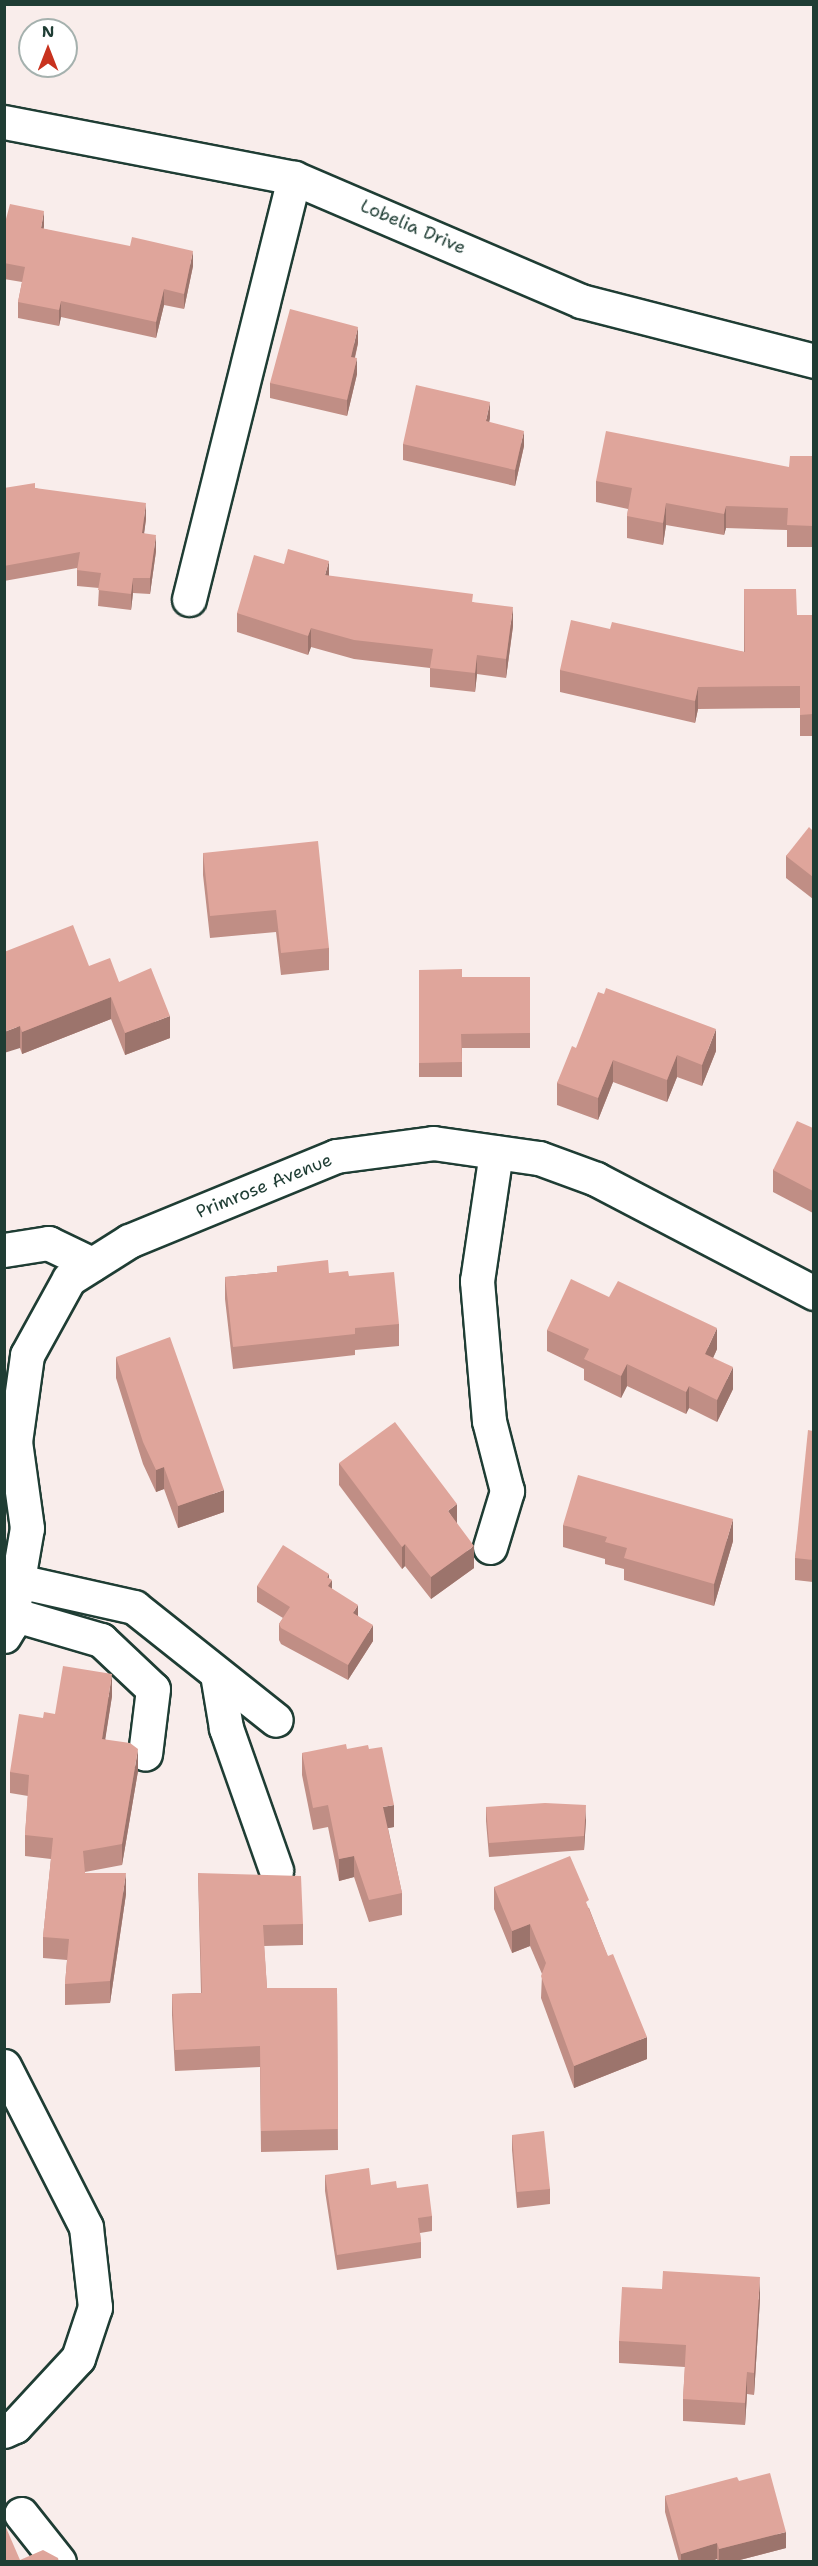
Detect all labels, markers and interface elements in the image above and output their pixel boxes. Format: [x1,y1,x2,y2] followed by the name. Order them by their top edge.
[18,18,78,78] north arrow
[42,21,54,42] text: N
[357,195,469,259] street label: Lobelia Drive
[193,1149,335,1223] street label: Primrose Avenue

